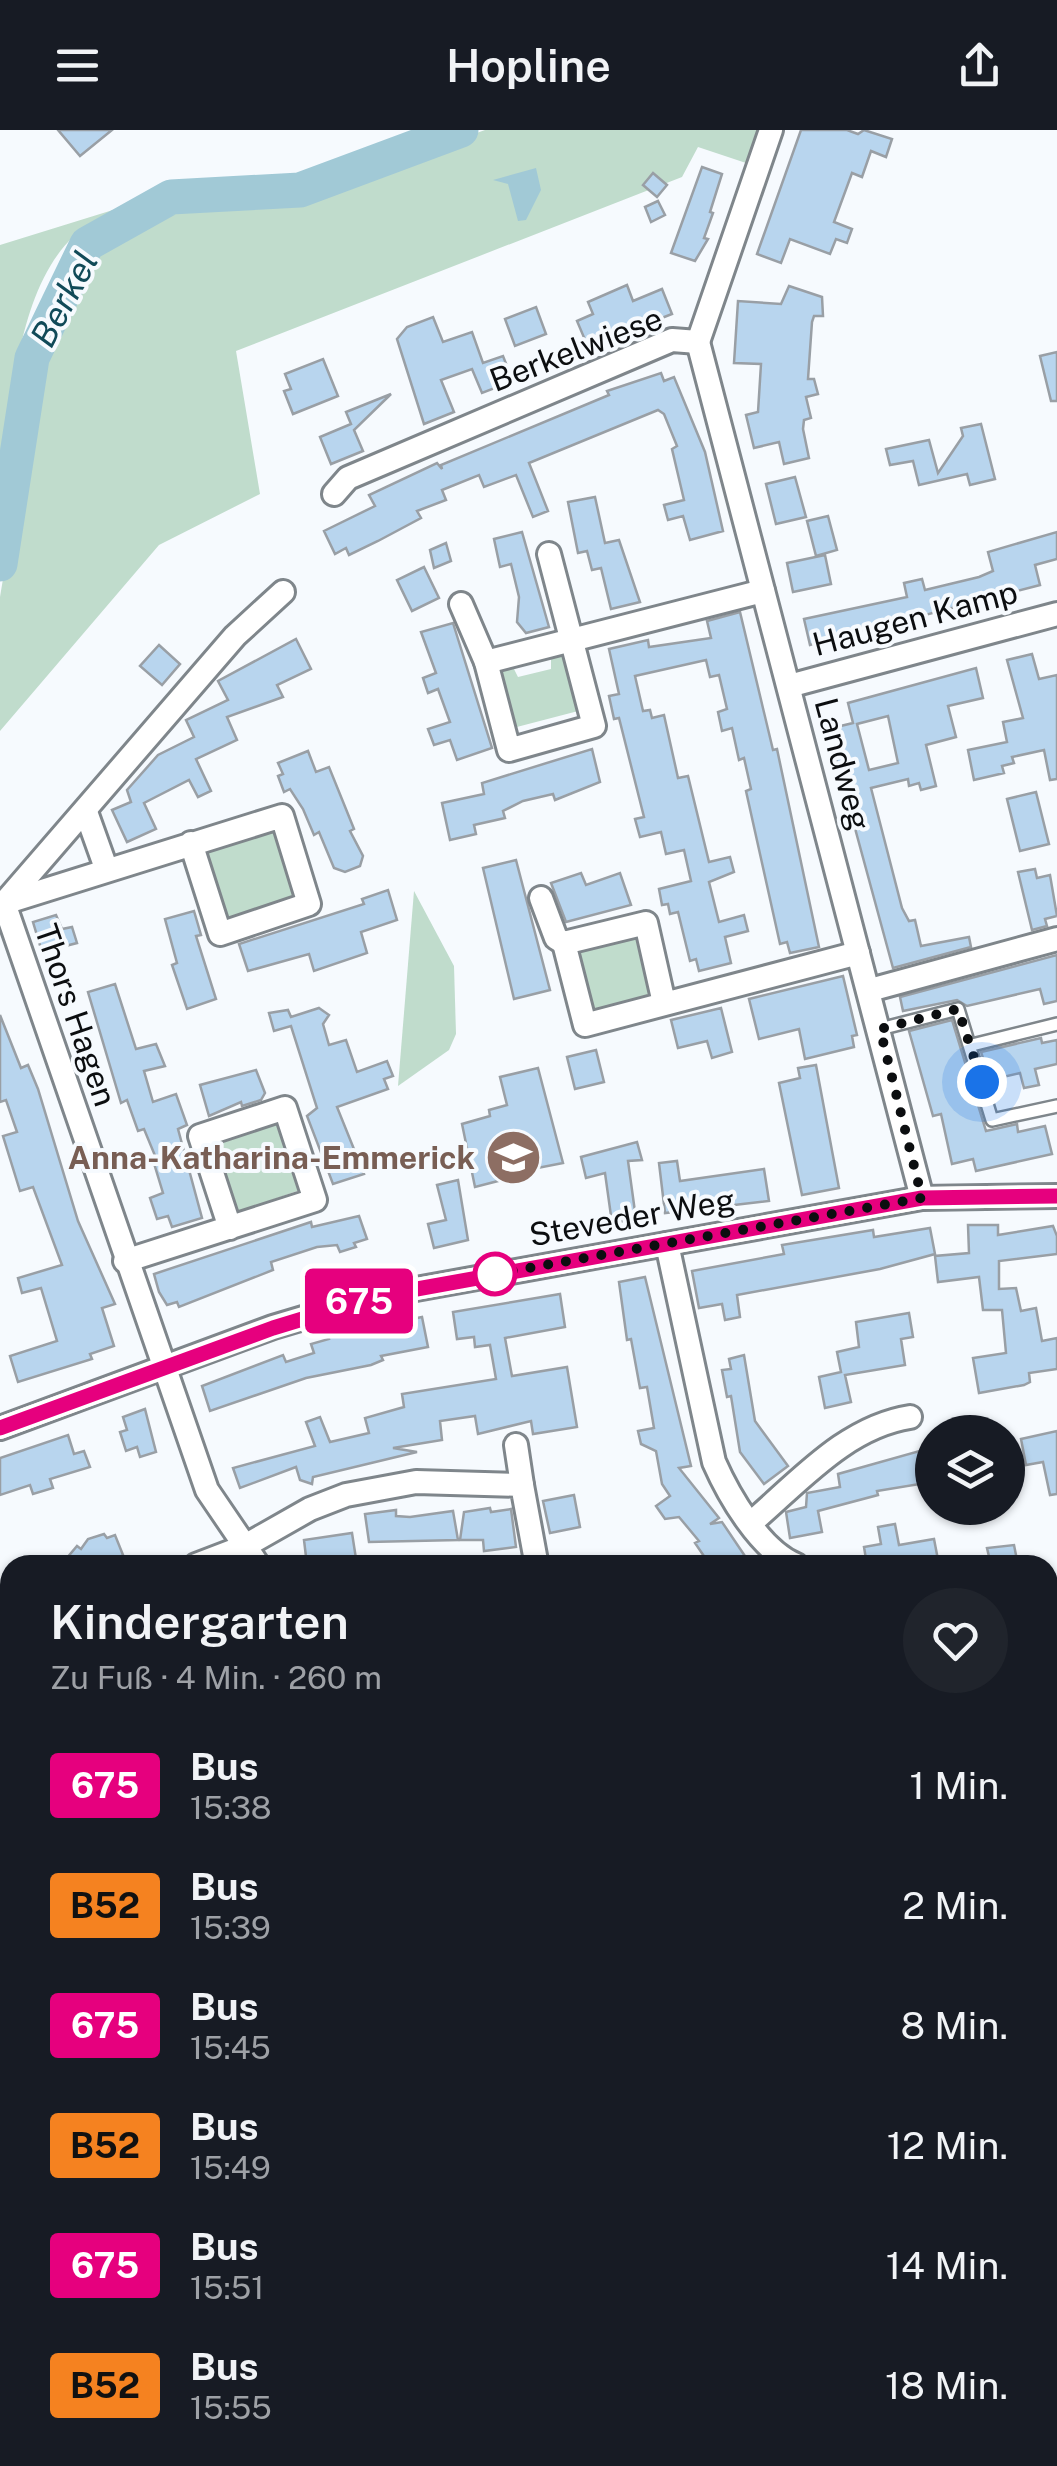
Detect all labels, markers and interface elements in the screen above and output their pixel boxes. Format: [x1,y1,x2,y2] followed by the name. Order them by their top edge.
[50,38,105,93] icon: menu
[952,38,1007,93] icon: share
[446,39,611,92] text: Hopline
[22,244,106,354] water label: Berkel
[484,299,668,399] street label: Berkelwiese
[809,573,1021,663] street label: Haugen Kamp
[808,694,878,834] street label: Landweg
[28,919,124,1111] street label: Thors Hagen
[957,1057,1007,1107] your location
[484,1127,544,1187] school or university icon: Anna-Katharina-Emmerick
[68,1139,475,1176] place label: Anna-Katharina-Emmerick
[526,1181,738,1253] street label: Steveder Weg
[474,1253,516,1295] unlabelled marker
[302,1268,416,1334] line badge: 675
[325,1281,393,1322] text: 675
[915,1415,1025,1525] map controls
[915,1415,1025,1525] button: layers
[903,1588,1008,1693] button: heart
[50,1593,349,1650] text: Kindergarten
[50,1659,382,1696] text: Zu Fuß · 4 Min. · 260 m
[190,1744,259,1789] text: Bus
[910,1763,1008,1808] text: 1 Min.
[71,1765,139,1806] text: 675
[190,1789,271,1826] text: 15:38
[190,1864,259,1909] text: Bus
[902,1883,1008,1928] text: 2 Min.
[70,1885,140,1926] text: B52
[190,1909,271,1946] text: 15:39
[190,1984,259,2029] text: Bus
[900,2003,1008,2048] text: 8 Min.
[71,2005,139,2046] text: 675
[190,2029,271,2066] text: 15:45
[190,2104,259,2149] text: Bus
[887,2123,1008,2168] text: 12 Min.
[70,2125,140,2166] text: B52
[190,2149,271,2186] text: 15:49
[190,2224,259,2269] text: Bus
[886,2243,1008,2288] text: 14 Min.
[71,2245,139,2286] text: 675
[190,2269,264,2306] text: 15:51
[190,2344,259,2389] text: Bus
[885,2363,1008,2408] text: 18 Min.
[70,2365,140,2406] text: B52
[190,2389,272,2426] text: 15:55

